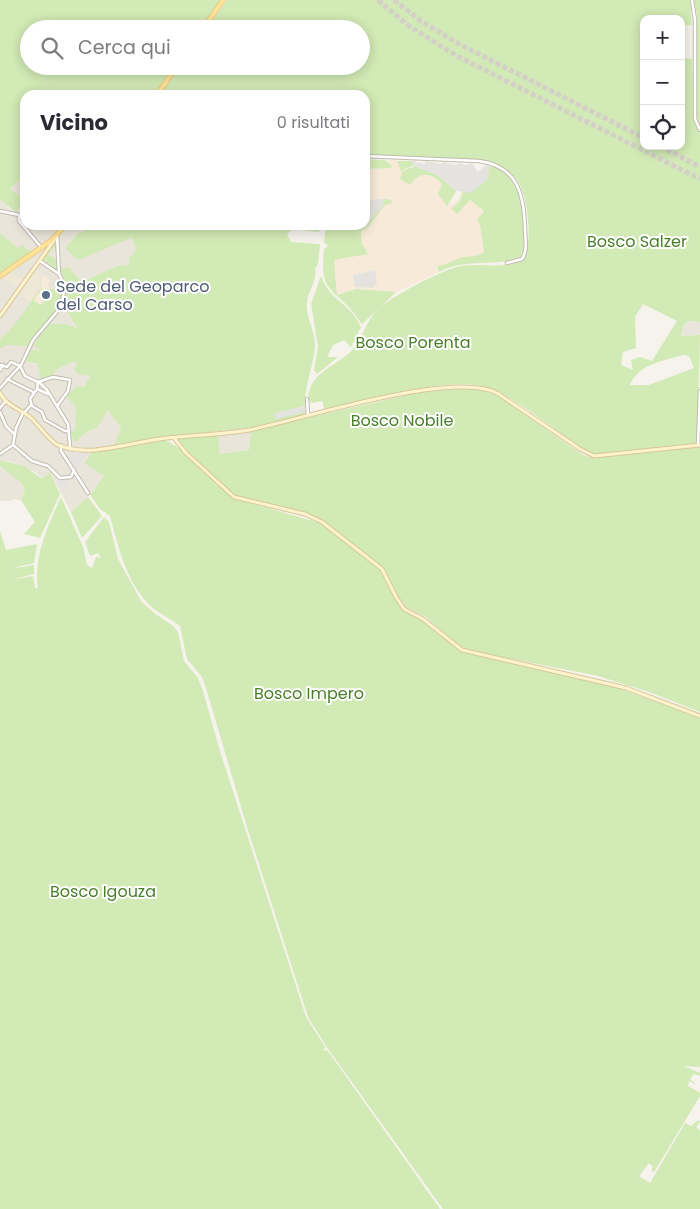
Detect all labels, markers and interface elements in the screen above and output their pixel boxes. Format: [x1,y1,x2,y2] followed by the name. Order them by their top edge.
[640,15,685,150] map controls
[640,15,685,60] button: +
[20,20,370,75] search box
[38,34,66,62] icon: search
[78,34,171,61] text: Cerca qui
[640,60,685,105] button: −
[640,105,685,150] button: locate
[40,108,108,137] text: Vicino
[277,111,350,134] text: 0 risultati
[587,230,687,253] park label: Bosco Salzer
[56,275,209,316] place label: Sede del Geoparco del Carso
[40,289,52,301] marker: Sede del Geoparco del Carso
[356,331,470,354] park label: Bosco Porenta
[351,409,453,432] park label: Bosco Nobile
[254,682,364,705] park label: Bosco Impero
[50,880,156,903] park label: Bosco Igouza

